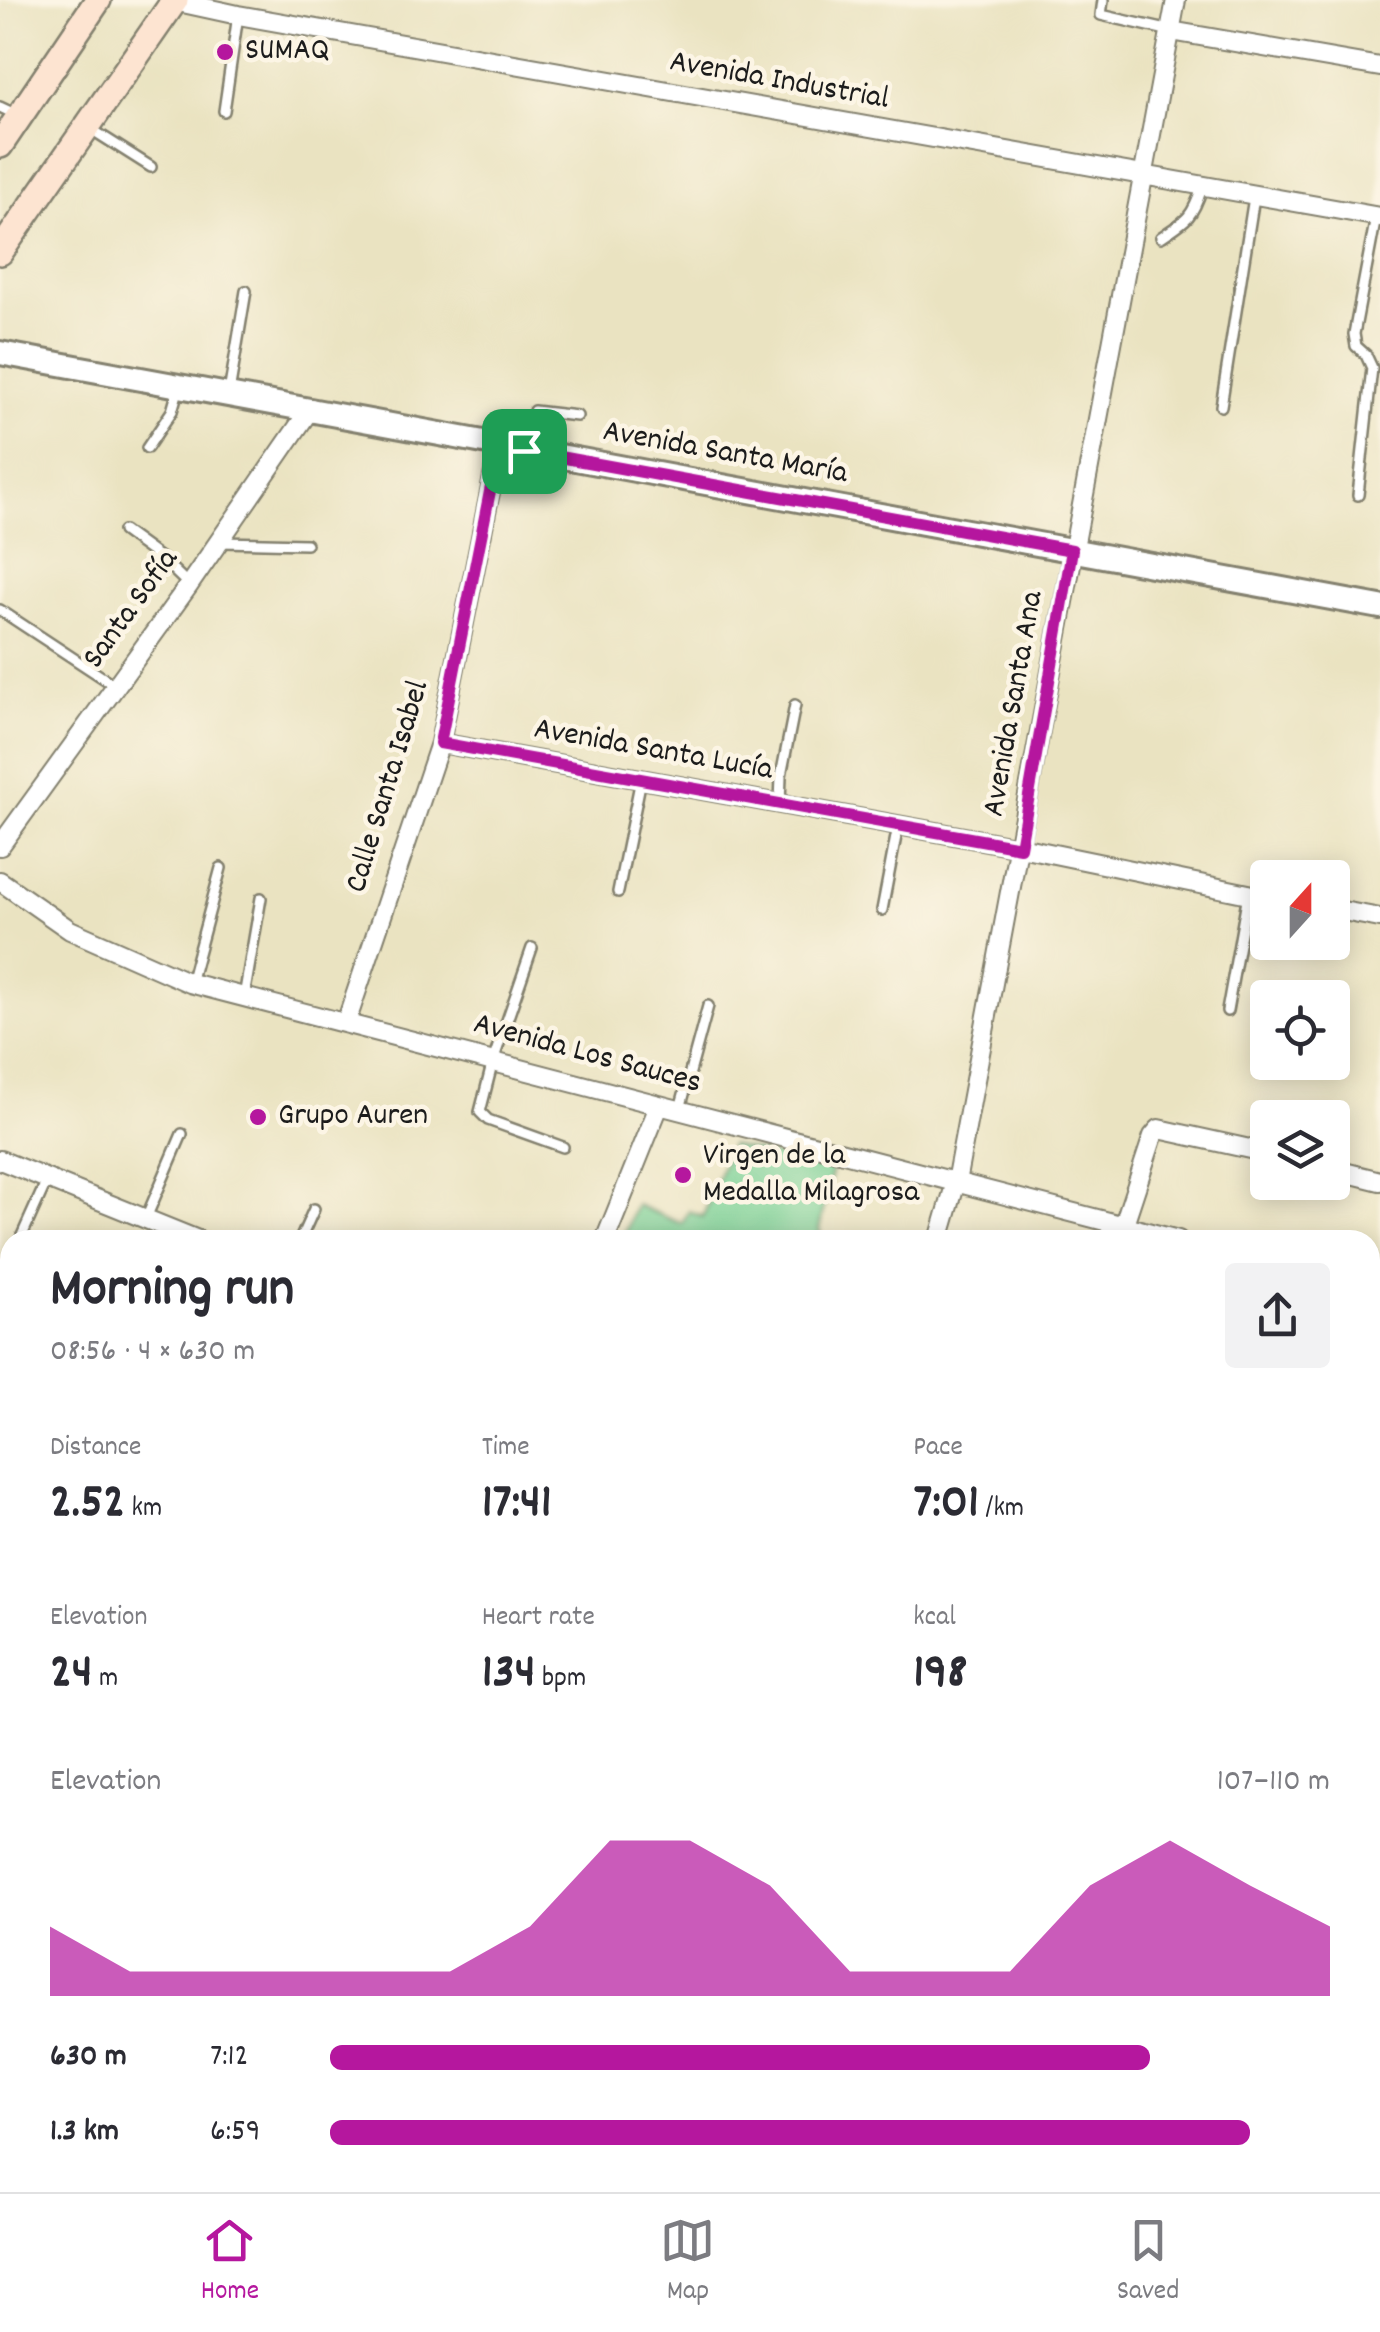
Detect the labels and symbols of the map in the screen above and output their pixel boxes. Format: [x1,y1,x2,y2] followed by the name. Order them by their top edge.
[245,29,329,75] place label: SUMAQ
[666,40,893,124] street label: Avenida Industrial
[214,41,236,63] marker: SUMAQ
[482,409,567,494] pin
[599,410,852,498] street label: Avenida Santa María
[73,540,192,680] street label: Santa Sofía
[973,587,1058,820] street label: Avenida Santa Ana
[335,675,443,899] street label: Calle Santa Isabel
[530,707,777,795] street label: Avenida Santa Lucía
[1250,860,1350,960] north arrow
[468,1002,706,1108] street label: Avenida Los Sauces
[278,1094,428,1140] place label: Grupo Auren
[247,1106,269,1128] marker: Grupo Auren
[703,1134,920,1217] place label: Virgen de la Medalla Milagrosa
[672,1164,694,1186] marker: Virgen de la Medalla Milagrosa

